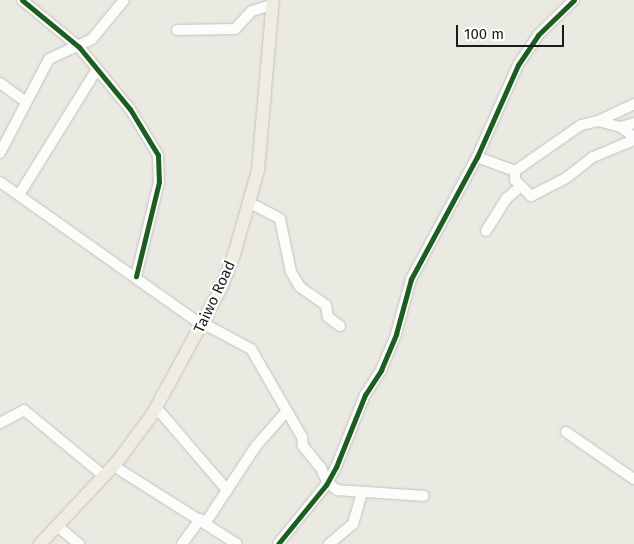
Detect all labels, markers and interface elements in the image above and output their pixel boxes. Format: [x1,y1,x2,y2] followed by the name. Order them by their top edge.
[459,15,566,47] scale bar
[464,25,504,43] text: 100 m
[190,258,240,336] street label: Taiwo Road

